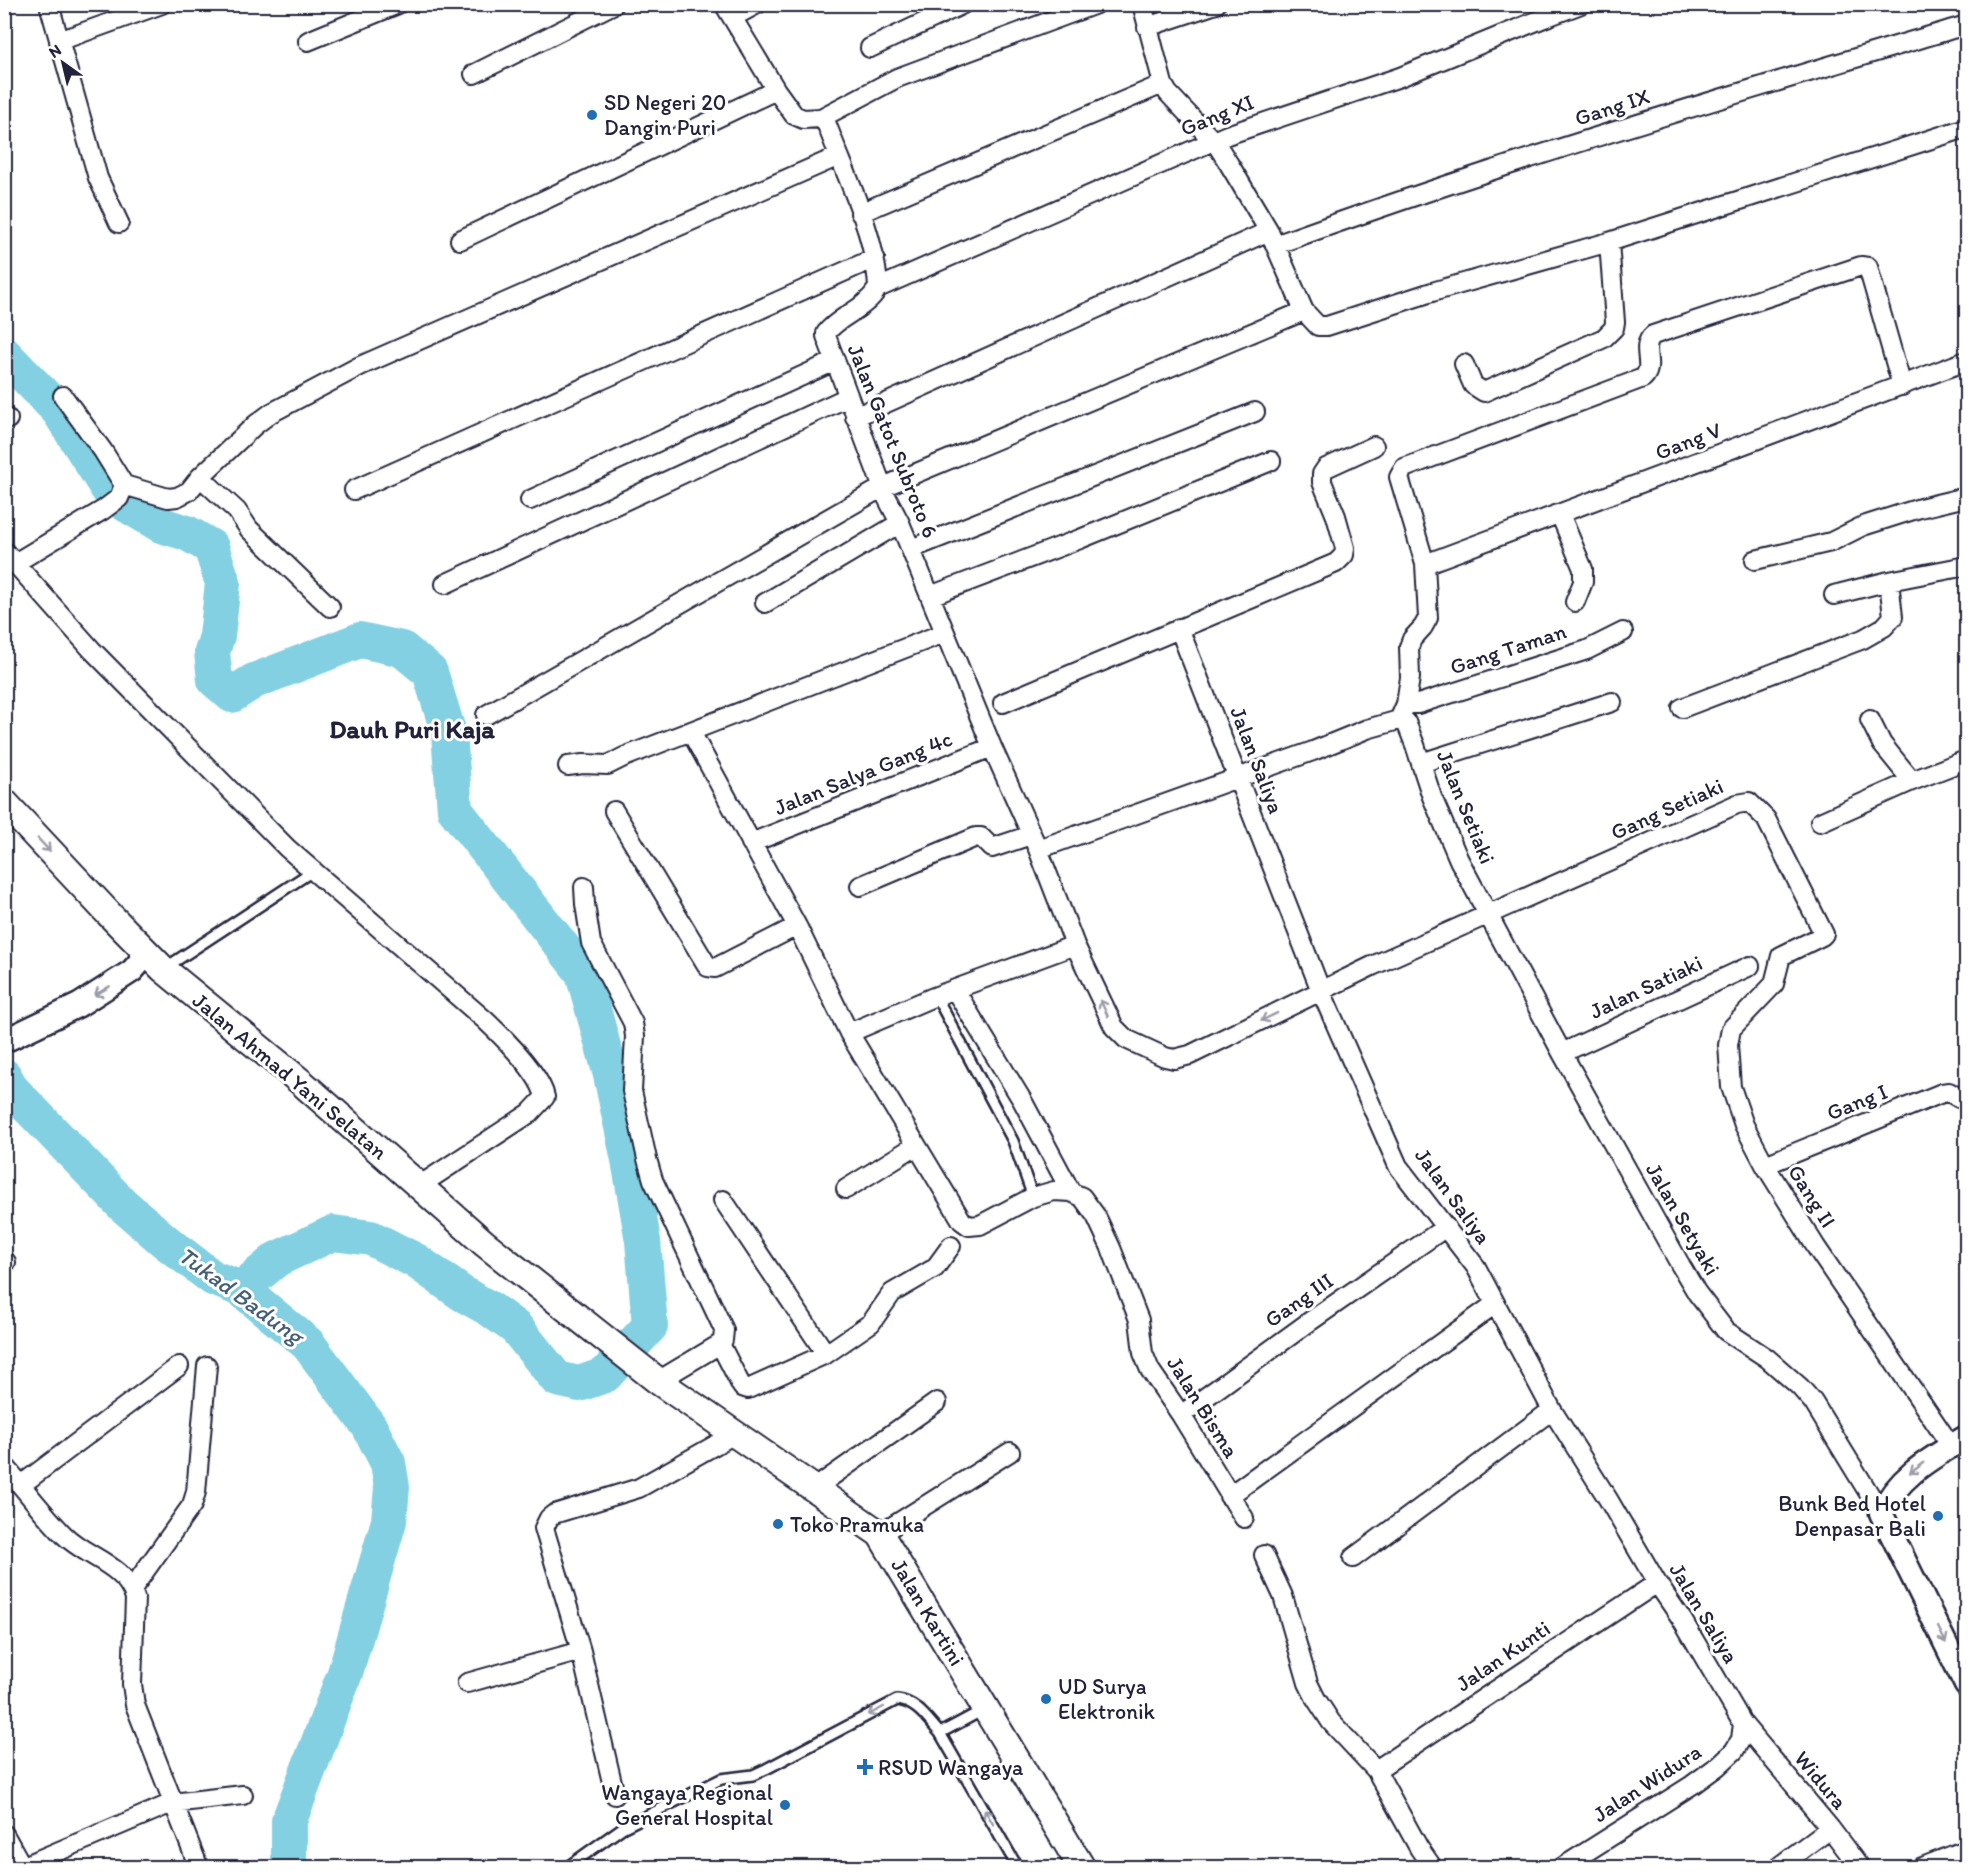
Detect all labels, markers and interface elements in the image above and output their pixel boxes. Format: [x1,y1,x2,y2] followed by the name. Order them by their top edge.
[33,33,93,93] north arrow
[45,40,65,62] text: N
[1571,82,1653,132] street label: Gang IX
[1176,88,1258,142] street label: Gang XI
[604,89,726,141] place label: SD Negeri 20 Dangin Puri
[585,108,599,122] marker: SD Negeri 20 Dangin Puri
[842,340,944,542] street label: Jalan Gatot Subroto 6
[1651,416,1725,466] street label: Gang V
[1446,617,1570,680] street label: Gang Taman
[1224,703,1290,817] street label: Jalan Saliya
[329,713,495,745] district label: Dauh Puri Kaja
[770,725,956,821] street label: Jalan Salya Gang 4c
[1431,746,1501,868] street label: Jalan Setiaki
[1607,772,1727,846] street label: Gang Setiaki
[37,837,51,852] one-way arrow
[1585,949,1707,1025] street label: Jalan Satiaki
[94,985,111,997] one-way arrow
[187,987,393,1166] street label: Jalan Ahmad Yani Selatan
[1098,999,1110,1017] one-way arrow
[1260,1011,1278,1023] one-way arrow
[1823,1078,1891,1126] street label: Gang I
[1409,1143,1497,1249] street label: Jalan Saliya
[1640,1158,1726,1280] street label: Jalan Setyaki
[1782,1160,1842,1232] street label: Gang II
[173,1240,311,1352] water label: Tukad Badung
[1260,1267,1338,1333] street label: Gang III
[1161,1351,1245,1463] street label: Jalan Bisma
[1909,1462,1925,1474] one-way arrow
[1778,1490,1926,1542] place label: Bunk Bed Hotel Denpasar Bali
[1931,1509,1945,1523] marker: Bunk Bed Hotel Denpasar Bali
[790,1511,924,1538] place label: Toko Pramuka
[771,1517,785,1531] marker: Toko Pramuka
[885,1553,971,1671] street label: Jalan Kartini
[1664,1558,1745,1668] street label: Jalan Saliya
[1451,1615,1555,1697] street label: Jalan Kunti
[1937,1625,1948,1643] one-way arrow
[1058,1673,1156,1725] place label: UD Surya Elektronik
[1039,1692,1053,1706] marker: UD Surya Elektronik
[867,1706,885,1718] one-way arrow
[1588,1738,1706,1828] street label: Jalan Widura
[1789,1745,1854,1815] street label: Widura
[878,1754,1024,1781] place label: RSUD Wangaya
[856,1758,874,1776] marker: RSUD Wangaya
[601,1779,773,1831] place label: Wangaya Regional General Hospital
[778,1798,792,1812] marker: Wangaya Regional General Hospital
[982,1809,994,1826] one-way arrow

